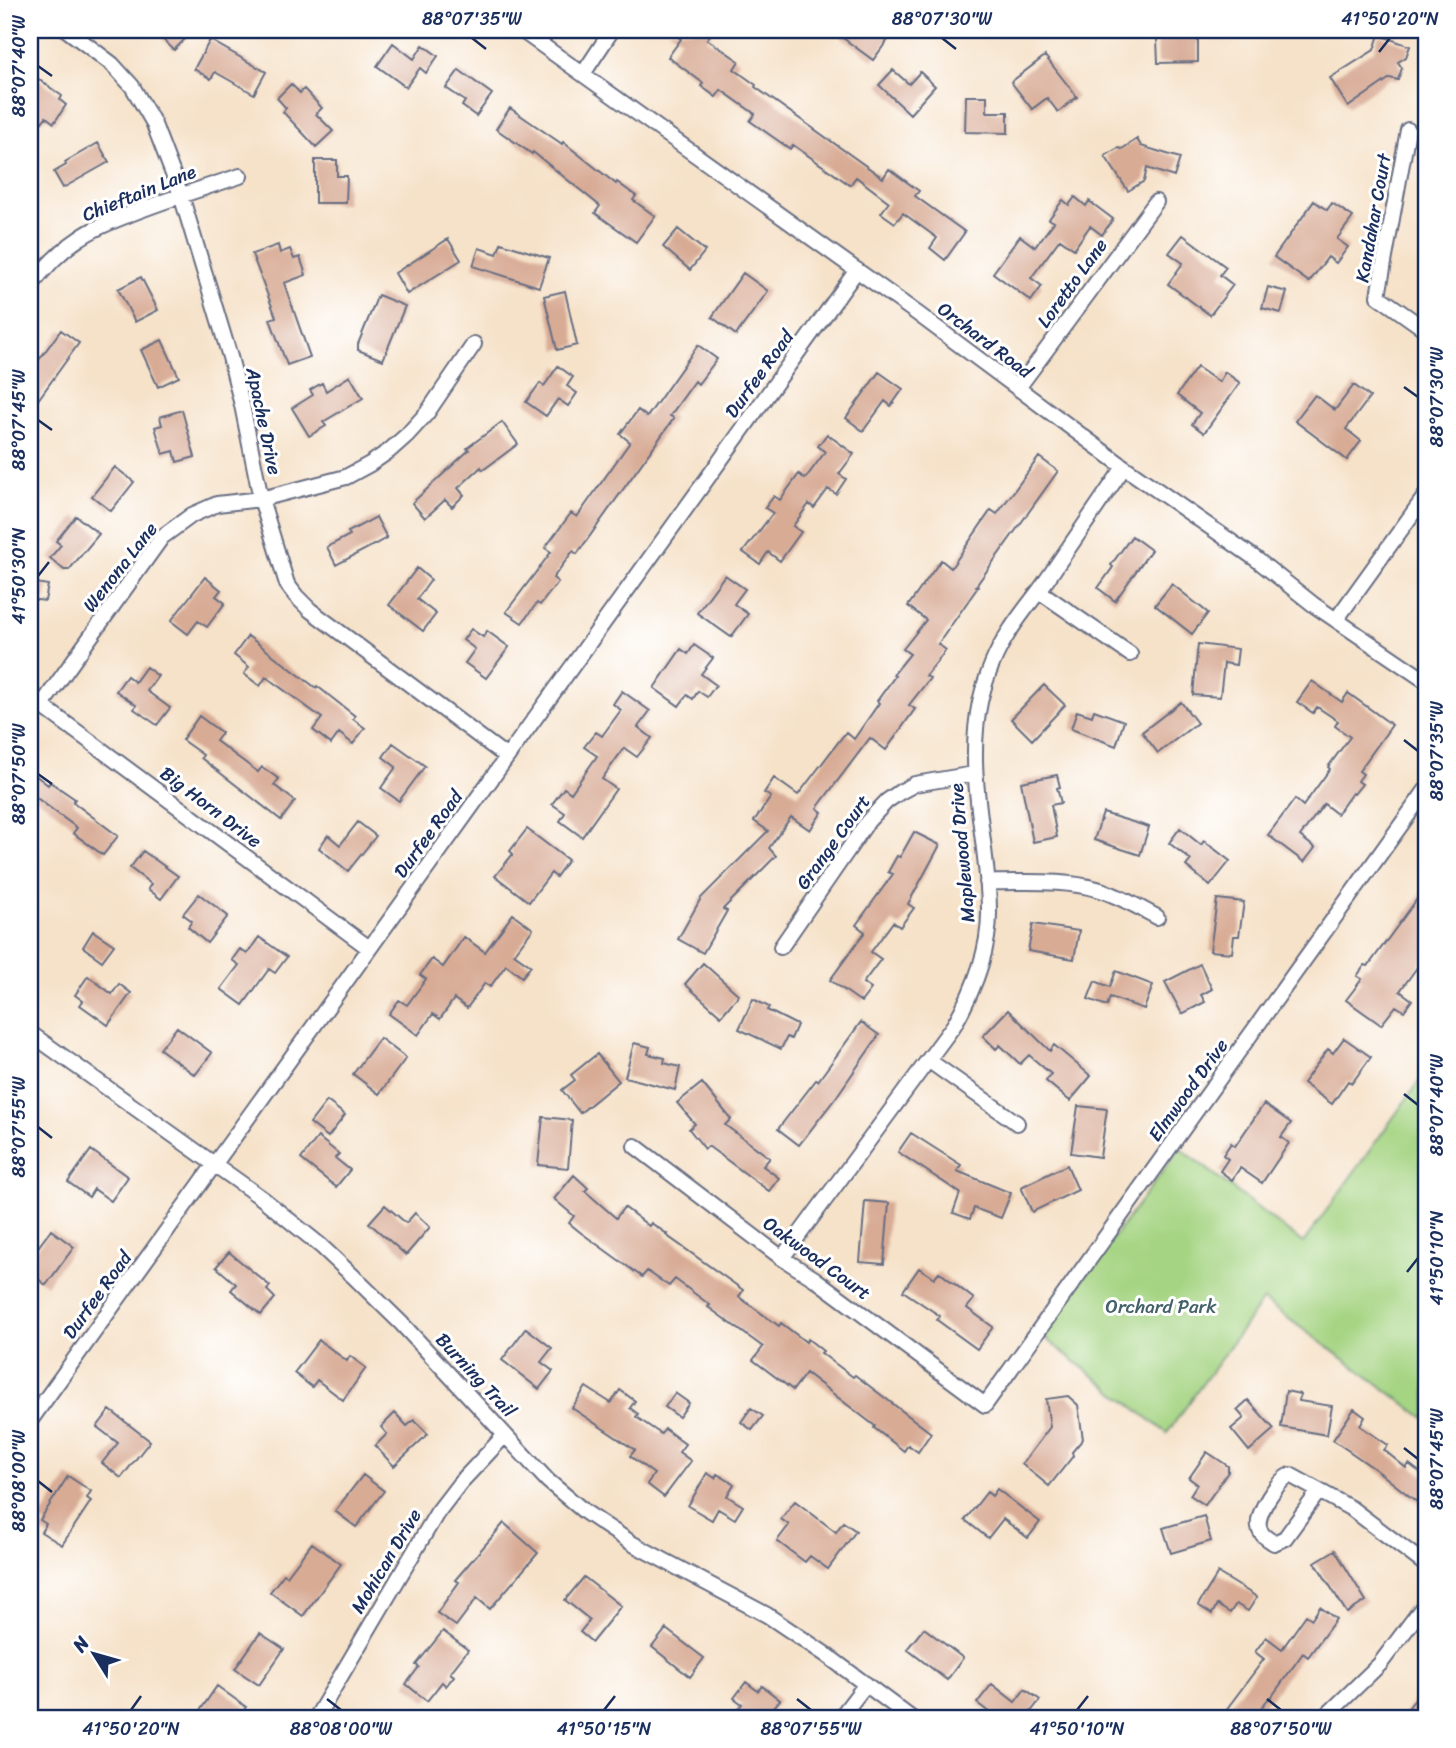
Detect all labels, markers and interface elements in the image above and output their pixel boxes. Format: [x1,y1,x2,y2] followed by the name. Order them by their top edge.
[422,3,523,35] text: 88°07'35"W
[892,3,993,35] text: 88°07'30"W
[1341,3,1439,35] text: 41°50'20"N
[3,14,35,117] text: 88°07'40"W
[1345,150,1401,285] street label: Kandahar Court
[77,155,201,231] street label: Chieftain Lane
[1028,231,1116,335] street label: Loretto Lane
[930,293,1041,388] street label: Orchard Road
[716,321,804,425] street label: Durfee Road
[1421,346,1453,447] text: 88°07'30"W
[236,363,292,478] street label: Apache Drive
[3,368,35,471] text: 88°07'45"W
[74,514,166,619] street label: Wenona Lane
[3,527,35,624] text: 41°50'30"N
[1421,700,1453,801] text: 88°07'35"W
[3,722,35,825] text: 88°07'50"W
[153,757,269,857] street label: Big Horn Drive
[385,781,473,885] street label: Durfee Road
[939,782,985,924] street label: Maplewood Drive
[787,787,879,897] street label: Grange Court
[1139,1031,1237,1149] street label: Elmwood Drive
[1421,1053,1453,1156] text: 88°07'40"W
[3,1075,35,1178] text: 88°07'55"W
[756,1207,878,1309] street label: Oakwood Court
[1421,1210,1453,1305] text: 41°50'10"N
[54,1242,142,1346] street label: Durfee Road
[1106,1290,1217,1323] park label: Orchard Park
[427,1325,525,1426] street label: Burning Trail
[1421,1407,1453,1510] text: 88°07'45"W
[3,1429,35,1532] text: 88°08'00"W
[342,1502,431,1620] street label: Mohican Drive
[60,1618,130,1688] north arrow
[63,1628,98,1660] text: N
[82,1713,180,1745] text: 41°50'20"N
[290,1713,393,1745] text: 88°08'00"W
[557,1713,652,1745] text: 41°50'15"N
[760,1713,863,1745] text: 88°07'55"W
[1030,1713,1125,1745] text: 41°50'10"N
[1230,1713,1333,1745] text: 88°07'50"W

